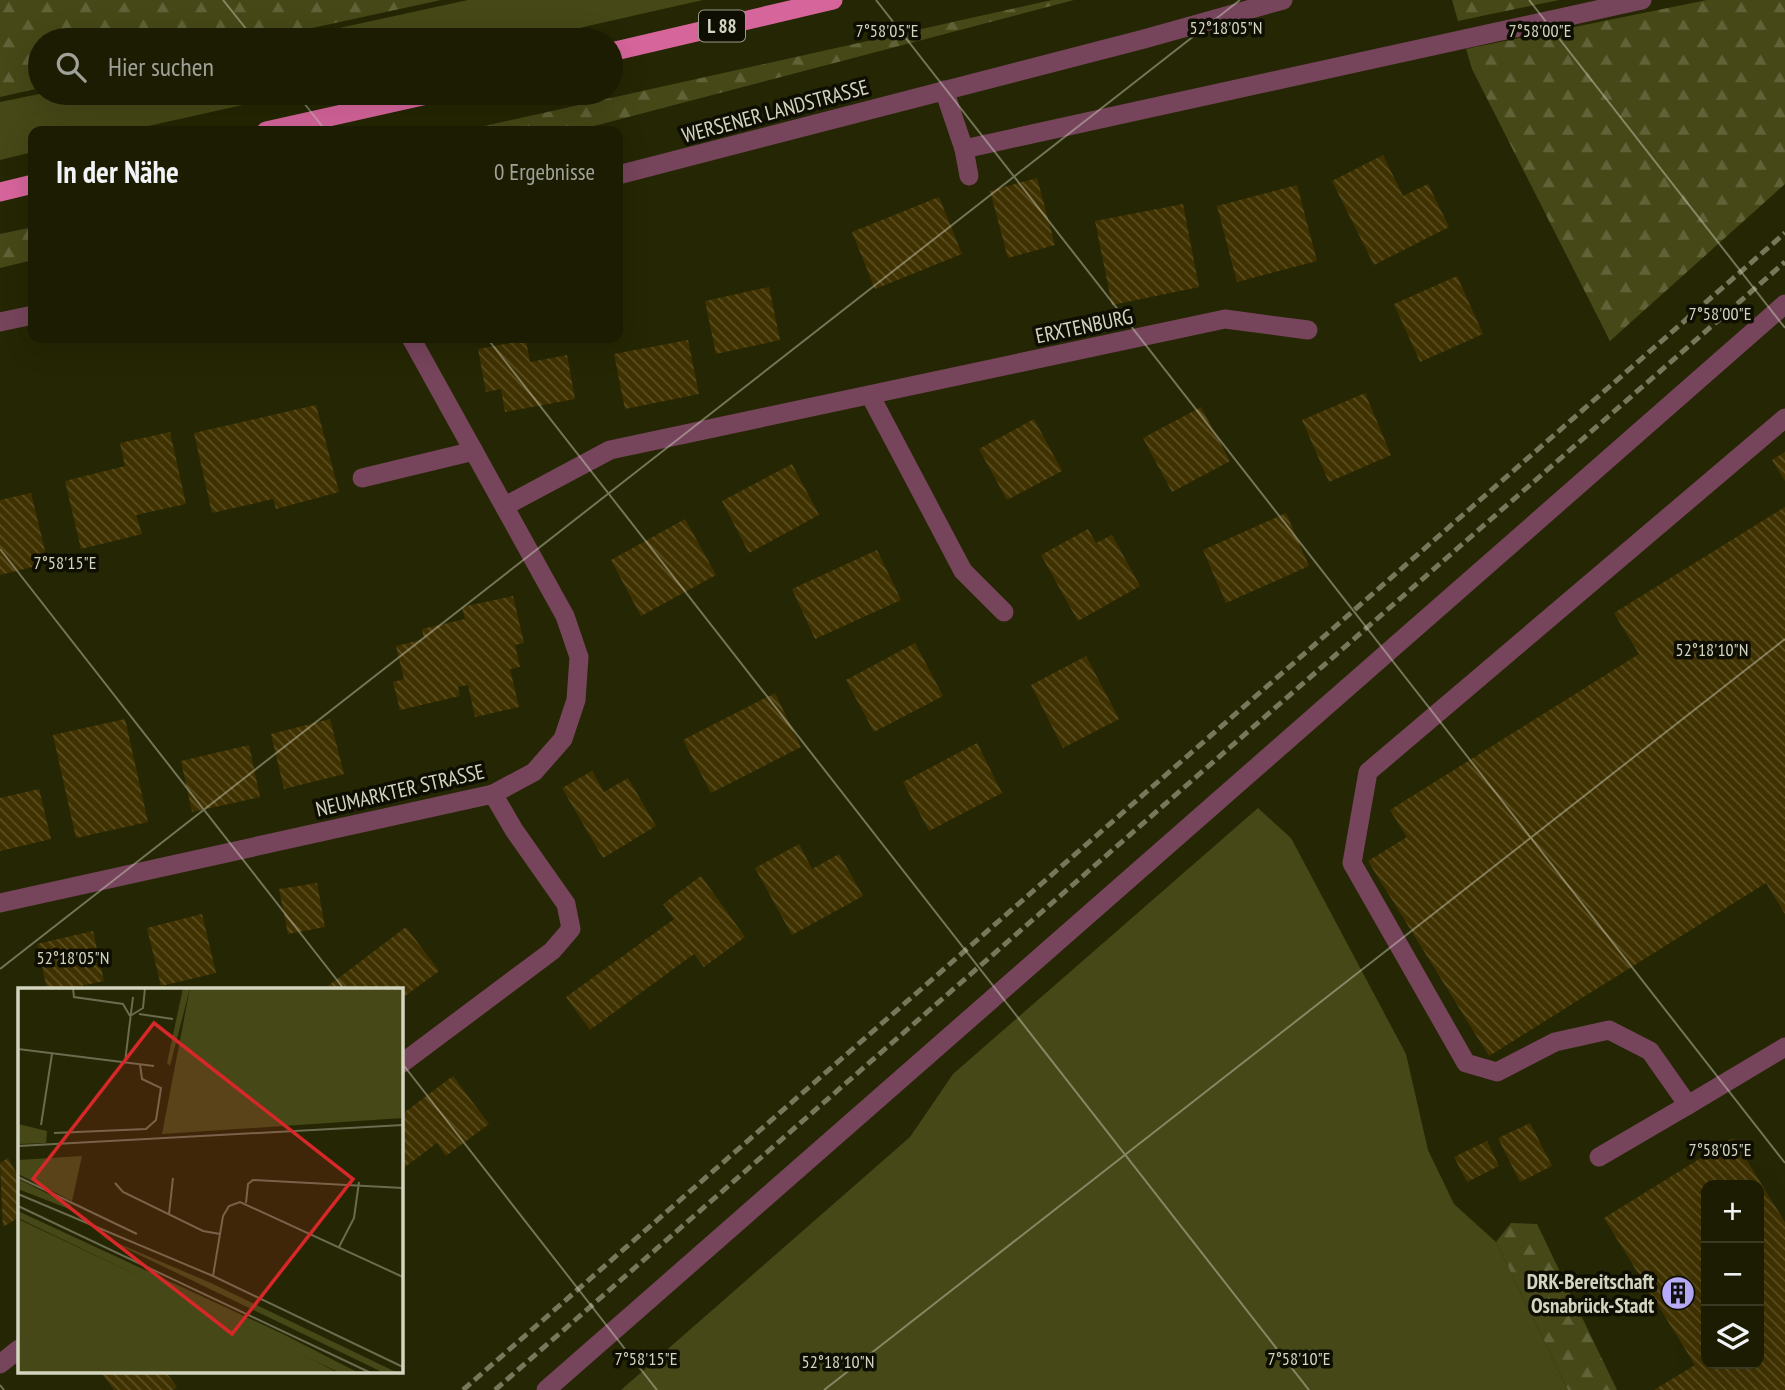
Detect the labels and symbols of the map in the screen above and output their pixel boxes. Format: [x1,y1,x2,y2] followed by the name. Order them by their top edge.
[699,10,745,42] road number: L 88
[1190,16,1262,39] text: 52°18'05"N
[856,19,918,42] text: 7°58'05"E
[1509,19,1571,42] text: 7°58'00"E
[679,73,871,149] street label: WERSENER LANDSTRASSE
[1689,302,1751,325] text: 7°58'00"E
[1033,303,1135,349] street label: ERXTENBURG
[34,551,96,574] text: 7°58'15"E
[1676,638,1748,661] text: 52°18'10"N
[313,757,487,823] street label: NEUMARKTER STRASSE
[37,946,109,969] text: 52°18'05"N
[18,988,402,1372] inset map
[1689,1138,1751,1161] text: 7°58'05"E
[1527,1268,1654,1319] place label: DRK-Bereitschaft Osnabrück-Stadt
[1659,1274,1697,1312] building icon: DRK-Bereitschaft Osnabrück-Stadt
[615,1347,677,1370] text: 7°58'15"E
[1268,1347,1330,1370] text: 7°58'10"E
[802,1350,874,1373] text: 52°18'10"N

